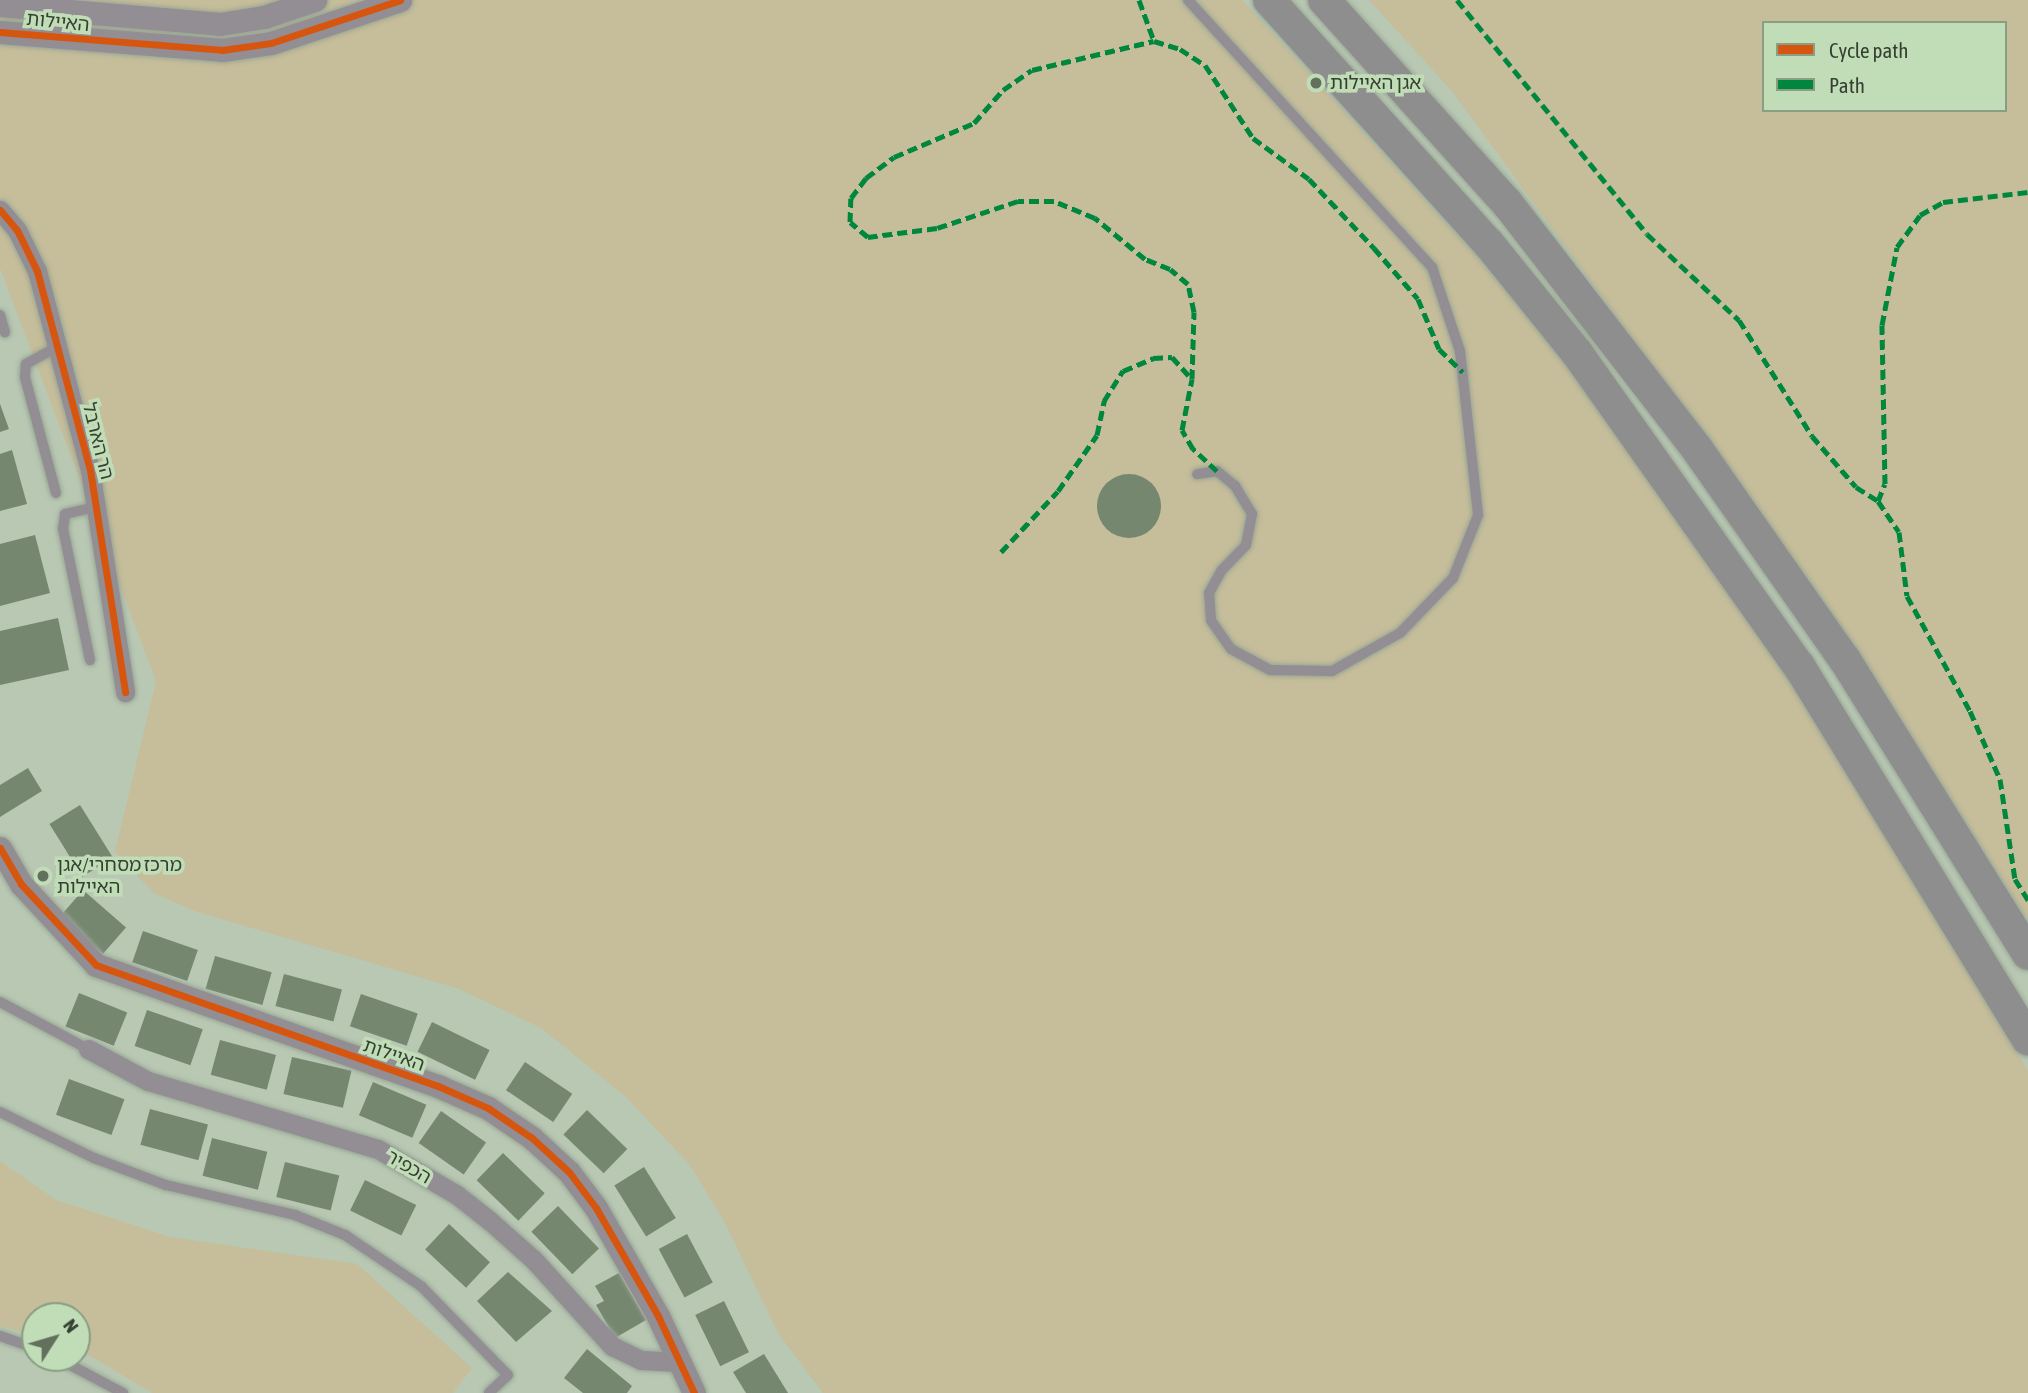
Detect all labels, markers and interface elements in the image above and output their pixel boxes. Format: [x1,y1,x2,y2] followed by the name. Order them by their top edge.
[25,7,91,37] street label: האיילות
[1762,21,2007,112] legend
[1829,38,1908,62] text: Cycle path
[1330,72,1421,94] place label: אגן האיילות
[1829,73,1865,97] text: Path
[1308,75,1324,91] marker: אגן האיילות
[77,400,119,482] street label: הר הארבל
[57,854,182,898] place label: מרכז מסחרי/אגן האיילות
[35,868,51,884] marker: מרכז מסחרי/אגן האיילות
[360,1034,428,1076] street label: האיילות
[383,1145,435,1189] street label: הכפיר
[21,1302,91,1372] north arrow
[59,1314,83,1337] text: N

